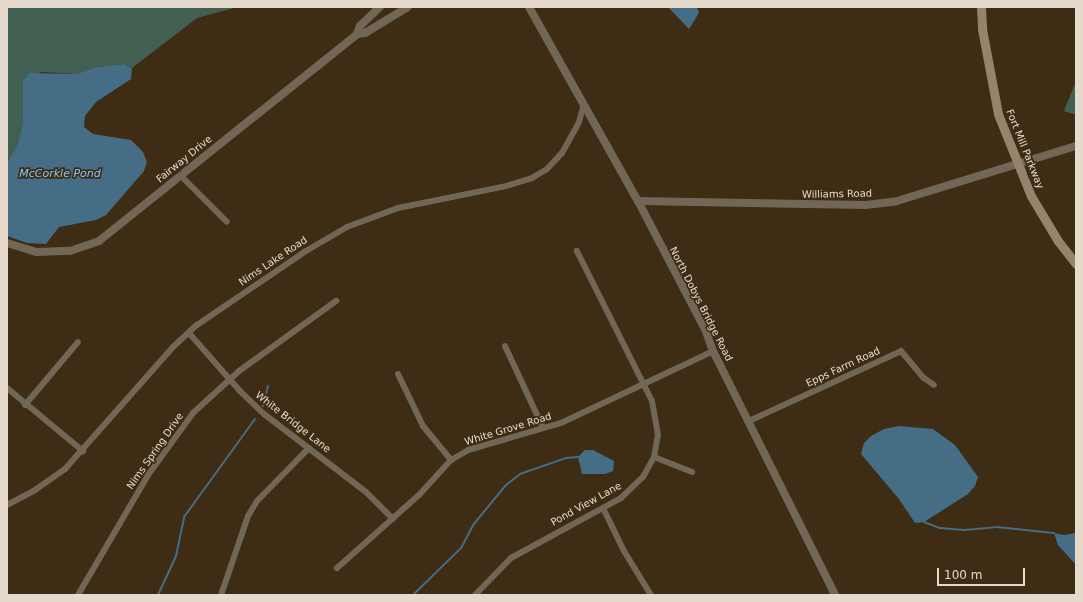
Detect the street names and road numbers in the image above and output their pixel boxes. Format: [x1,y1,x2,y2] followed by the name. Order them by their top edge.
[1004,107,1046,191] street label: Fort Mill Parkway
[154,133,214,185] street label: Fairway Drive
[802,187,872,201] street label: Williams Road
[237,234,309,288] street label: Nims Lake Road
[667,245,735,363] street label: North Dobys Bridge Road
[804,345,882,389] street label: Epps Farm Road
[253,389,333,455] street label: White Bridge Lane
[124,410,186,492] street label: Nims Spring Drive
[463,410,553,448] street label: White Grove Road
[549,480,623,528] street label: Pond View Lane

